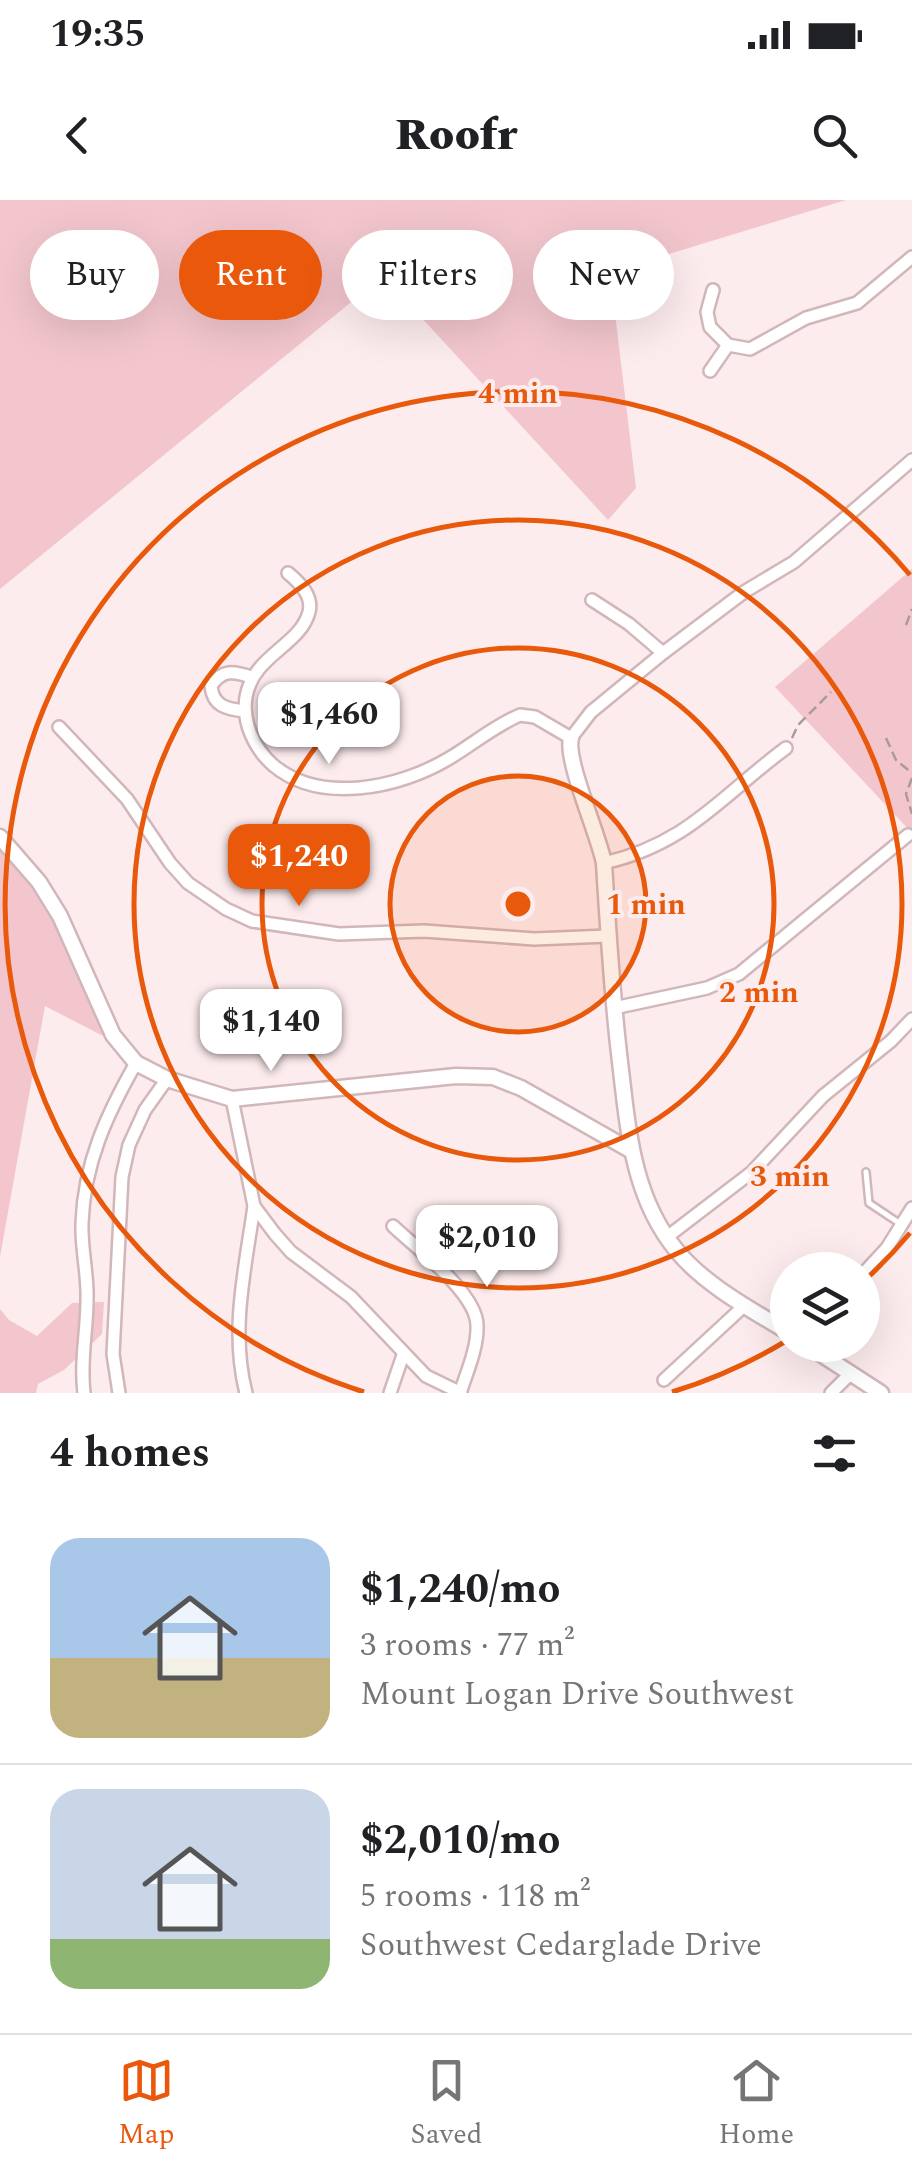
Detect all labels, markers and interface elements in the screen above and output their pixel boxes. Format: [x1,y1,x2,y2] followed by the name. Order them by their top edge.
[50,6,145,64] text: 19:35
[395,101,517,170] text: Roofr
[50,108,105,163] icon: back
[807,108,862,163] icon: search
[30,230,159,320] chip: Buy
[179,230,322,320] chip: Rent
[342,230,513,320] chip: Filters
[533,230,674,320] chip: New
[478,371,558,417] text: 4 min
[248,682,410,767] pin: $1,460
[280,690,378,739] text: $1,460
[218,824,380,909] pin: $1,240
[250,832,348,881] text: $1,240
[606,882,686,928] text: 1 min
[500,886,536,922] centre of rings
[719,970,799,1016] text: 2 min
[190,989,352,1074] pin: $1,140
[222,997,320,1046] text: $1,140
[750,1154,830,1200] text: 3 min
[406,1205,568,1290] pin: $2,010
[438,1213,536,1262] text: $2,010
[770,1252,880,1362] map controls
[770,1252,880,1362] button: layers
[50,1422,210,1485] text: 4 homes
[807,1426,862,1481] icon: filters
[360,1558,560,1621] text: $1,240/mo
[130,1578,250,1698] icon: home
[360,1621,574,1670] text: 3 rooms · 77 m²
[360,1670,794,1719] text: Mount Logan Drive Southwest
[360,1809,560,1872] text: $2,010/mo
[130,1829,250,1949] icon: home
[360,1872,590,1921] text: 5 rooms · 118 m²
[360,1921,762,1970] text: Southwest Cedarglade Drive
[118,2053,174,2156] tab: Map
[411,2053,482,2156] tab: Saved
[719,2053,794,2156] tab: Home

